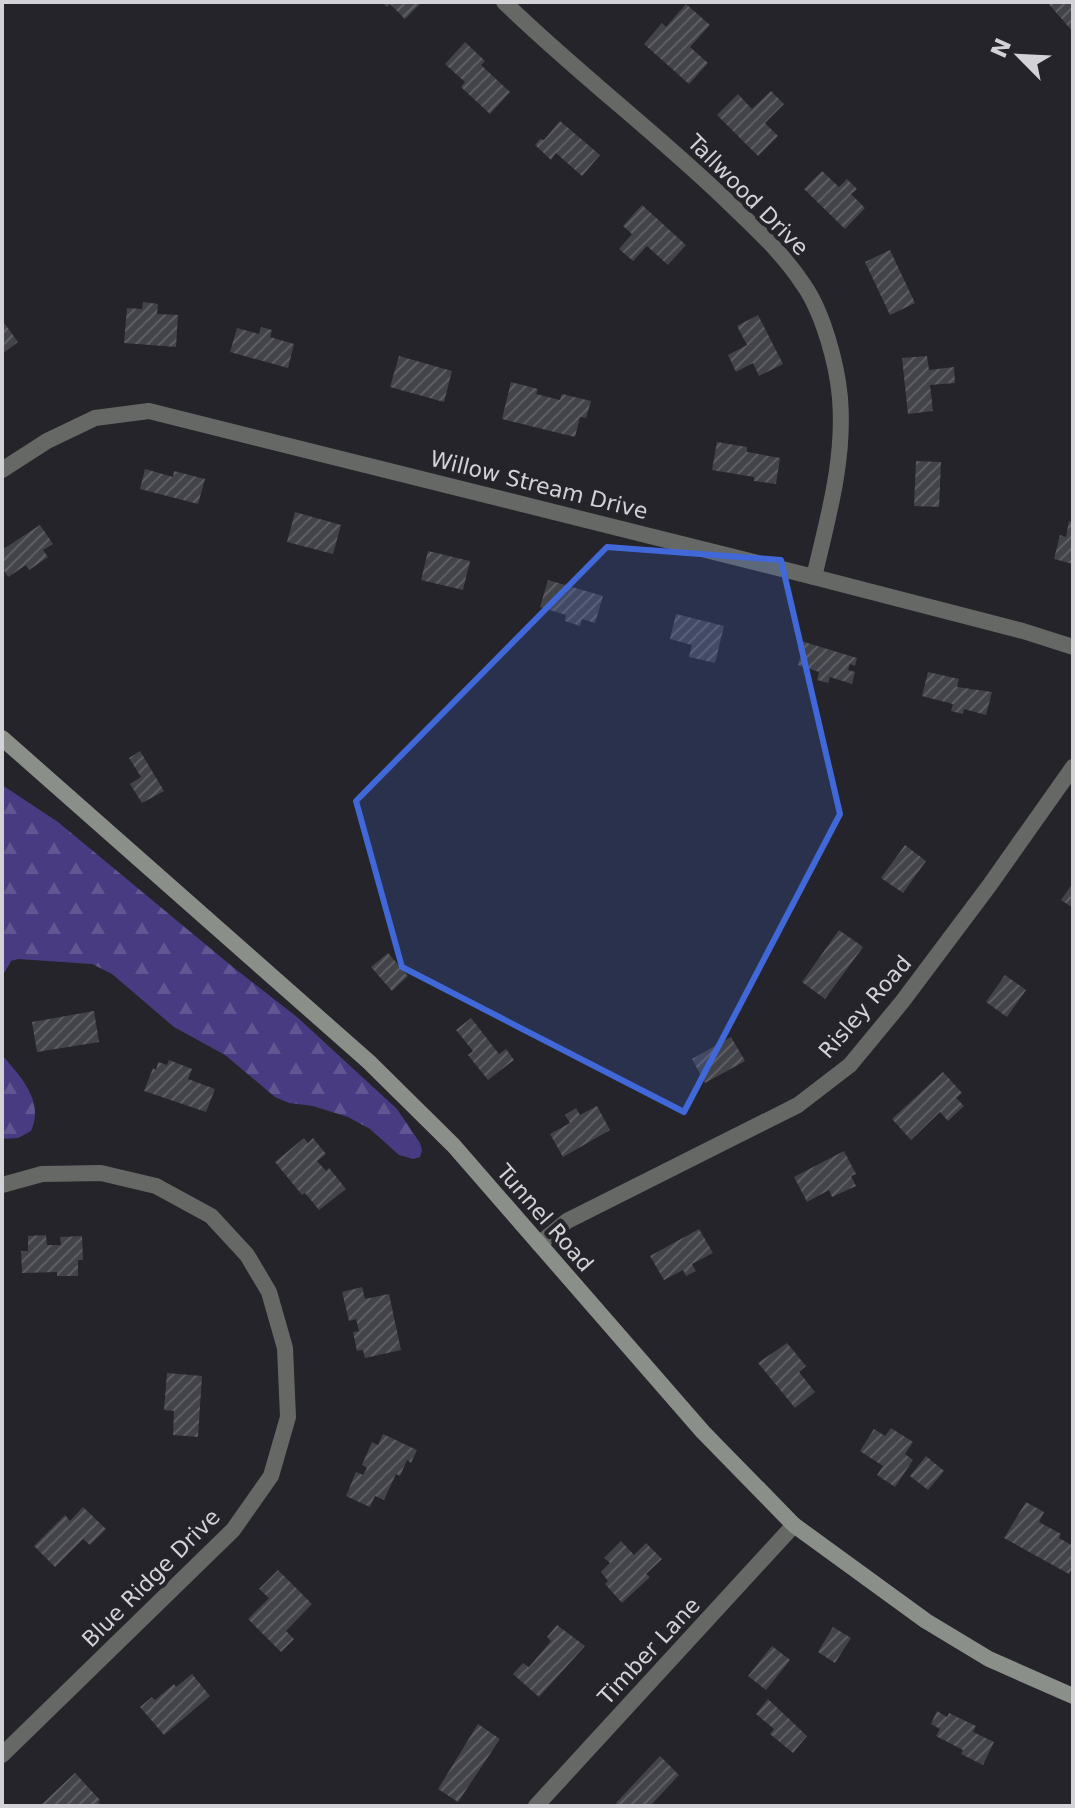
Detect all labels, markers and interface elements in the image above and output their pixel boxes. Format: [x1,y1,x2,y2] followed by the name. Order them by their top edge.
[979,16,1059,96] north arrow
[986,35,1016,62] text: N
[682,129,813,260] street label: Tallwood Drive
[428,446,650,524] street label: Willow Stream Drive
[814,951,916,1063] street label: Risley Road
[491,1159,598,1277] street label: Tunnel Road
[77,1504,225,1652] street label: Blue Ridge Drive
[592,1592,705,1710] street label: Timber Lane

